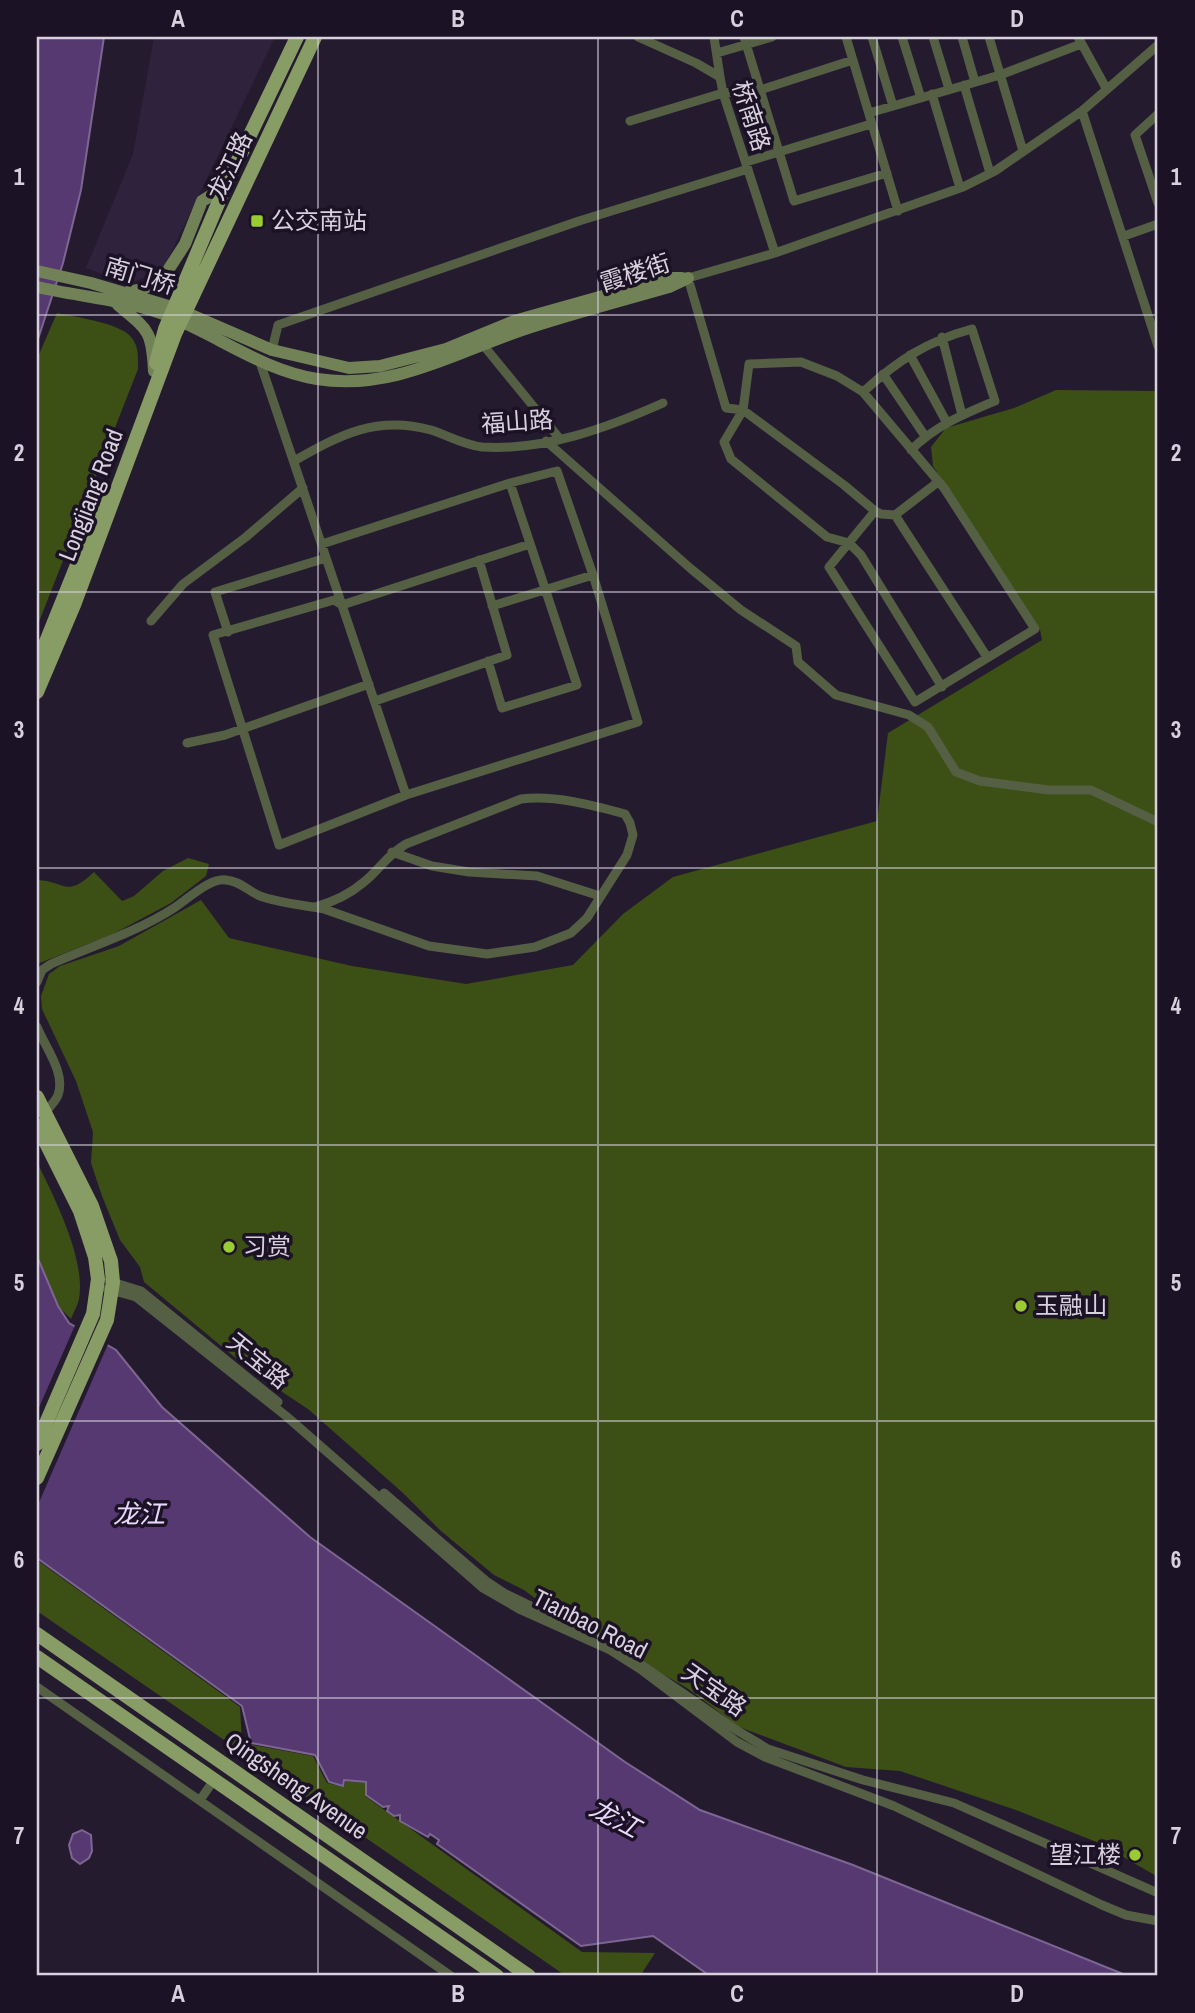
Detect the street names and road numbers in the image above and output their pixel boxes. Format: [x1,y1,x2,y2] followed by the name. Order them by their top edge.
[726,77,778,155] street label: 桥南路
[199,126,259,205] street label: 龙江路
[596,246,674,298] street label: 霞楼街
[101,249,179,301] street label: 南门桥
[480,403,554,439] street label: 福山路
[50,424,130,565] street label: Longjiang Road
[221,1325,297,1395] street label: 天宝路
[528,1581,653,1666] street label: Tianbao Road
[676,1655,753,1723] street label: 天宝路
[219,1724,374,1846] street label: Qingsheng Avenue

